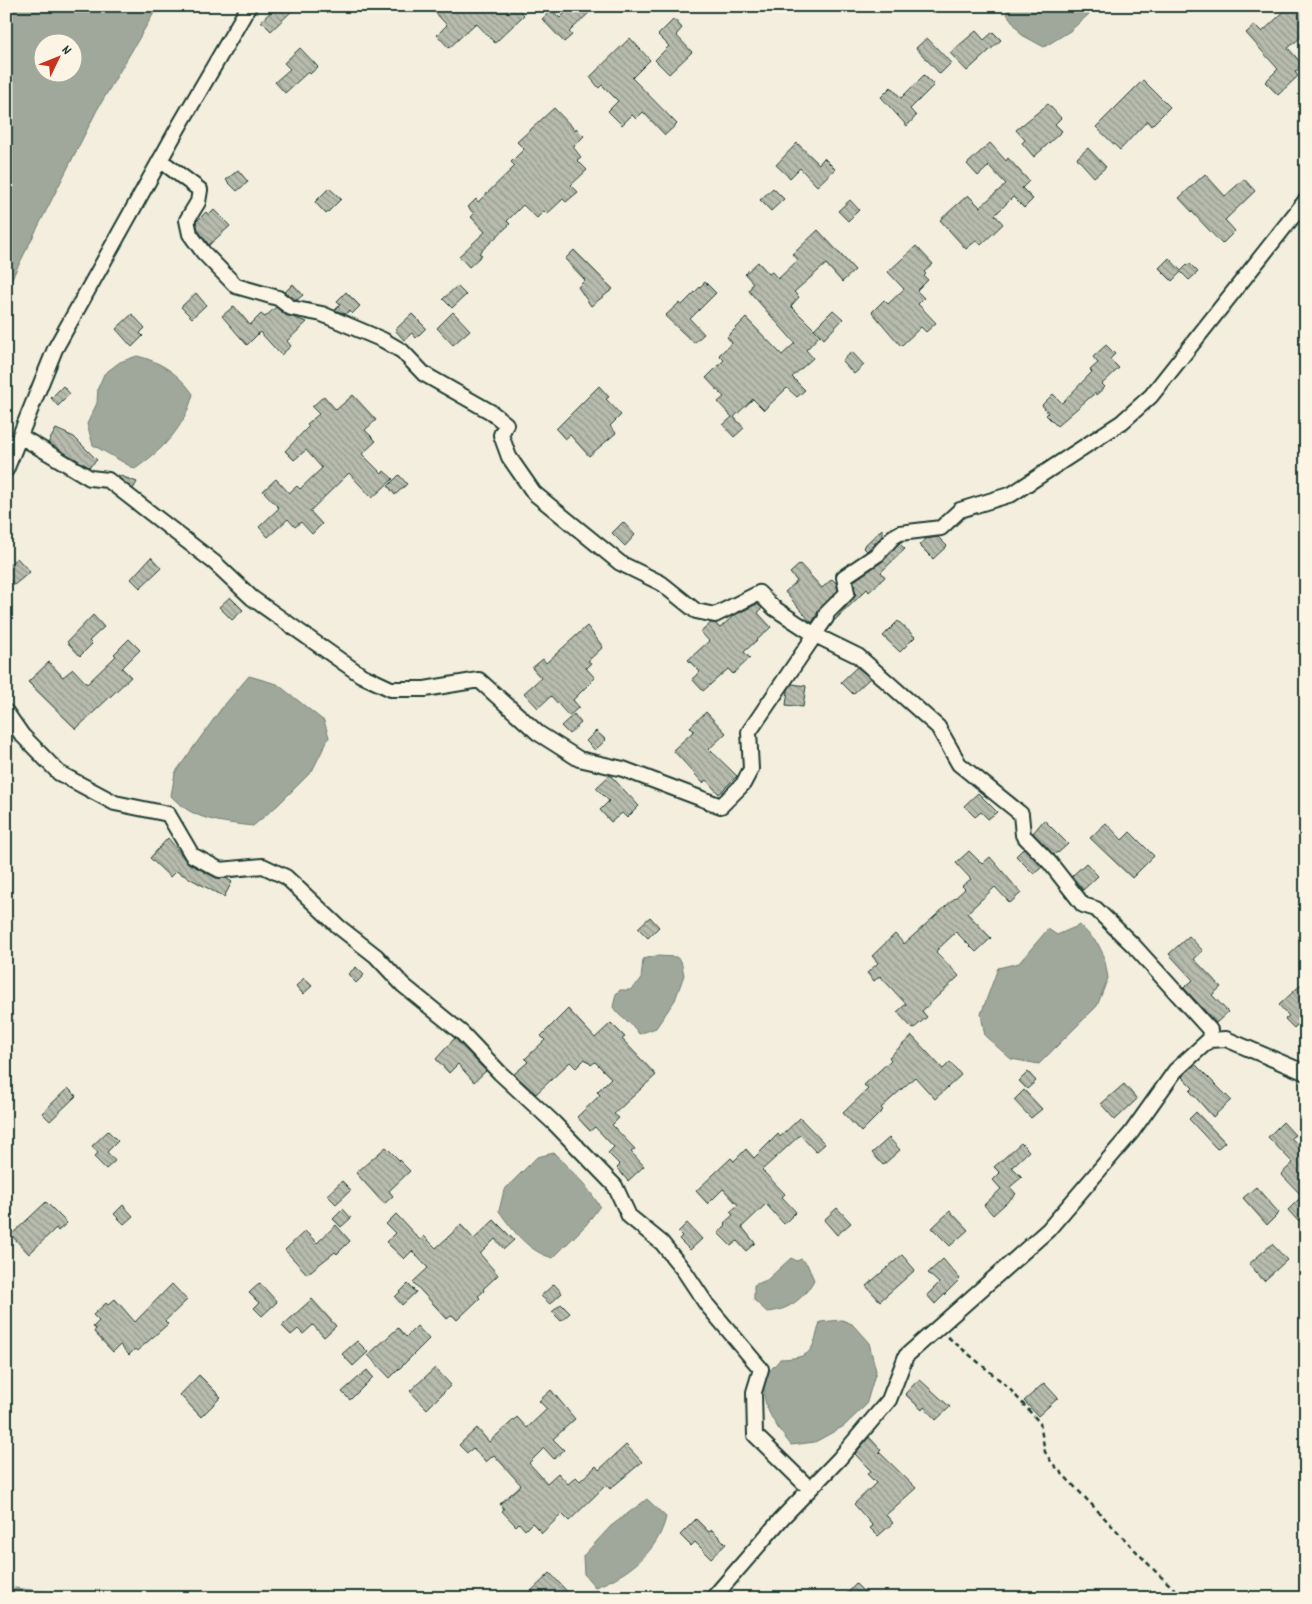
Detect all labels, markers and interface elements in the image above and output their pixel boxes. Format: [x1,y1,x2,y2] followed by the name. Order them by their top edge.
[32,32,82,82] north arrow
[56,41,76,60] text: N

